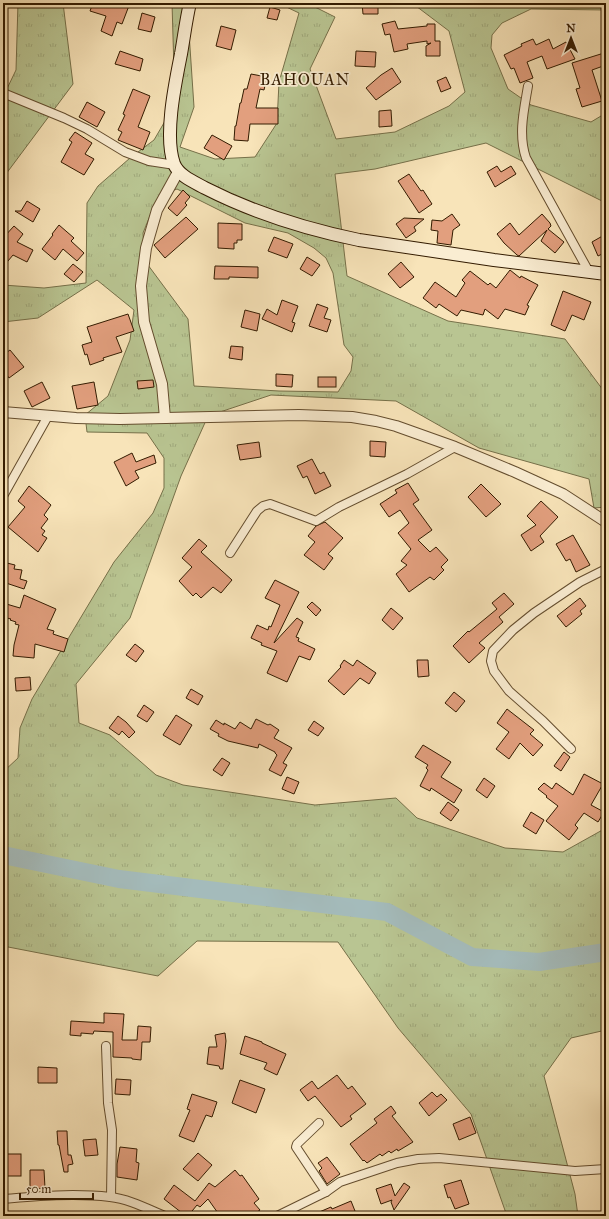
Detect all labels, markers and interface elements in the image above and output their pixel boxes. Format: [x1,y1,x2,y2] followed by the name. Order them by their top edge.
[551,18,591,58] north arrow
[566,22,576,35] text: N
[260,70,350,89] district label: BAHOUAN
[20,1175,93,1201] scale bar
[26,1182,51,1196] text: 50 m

